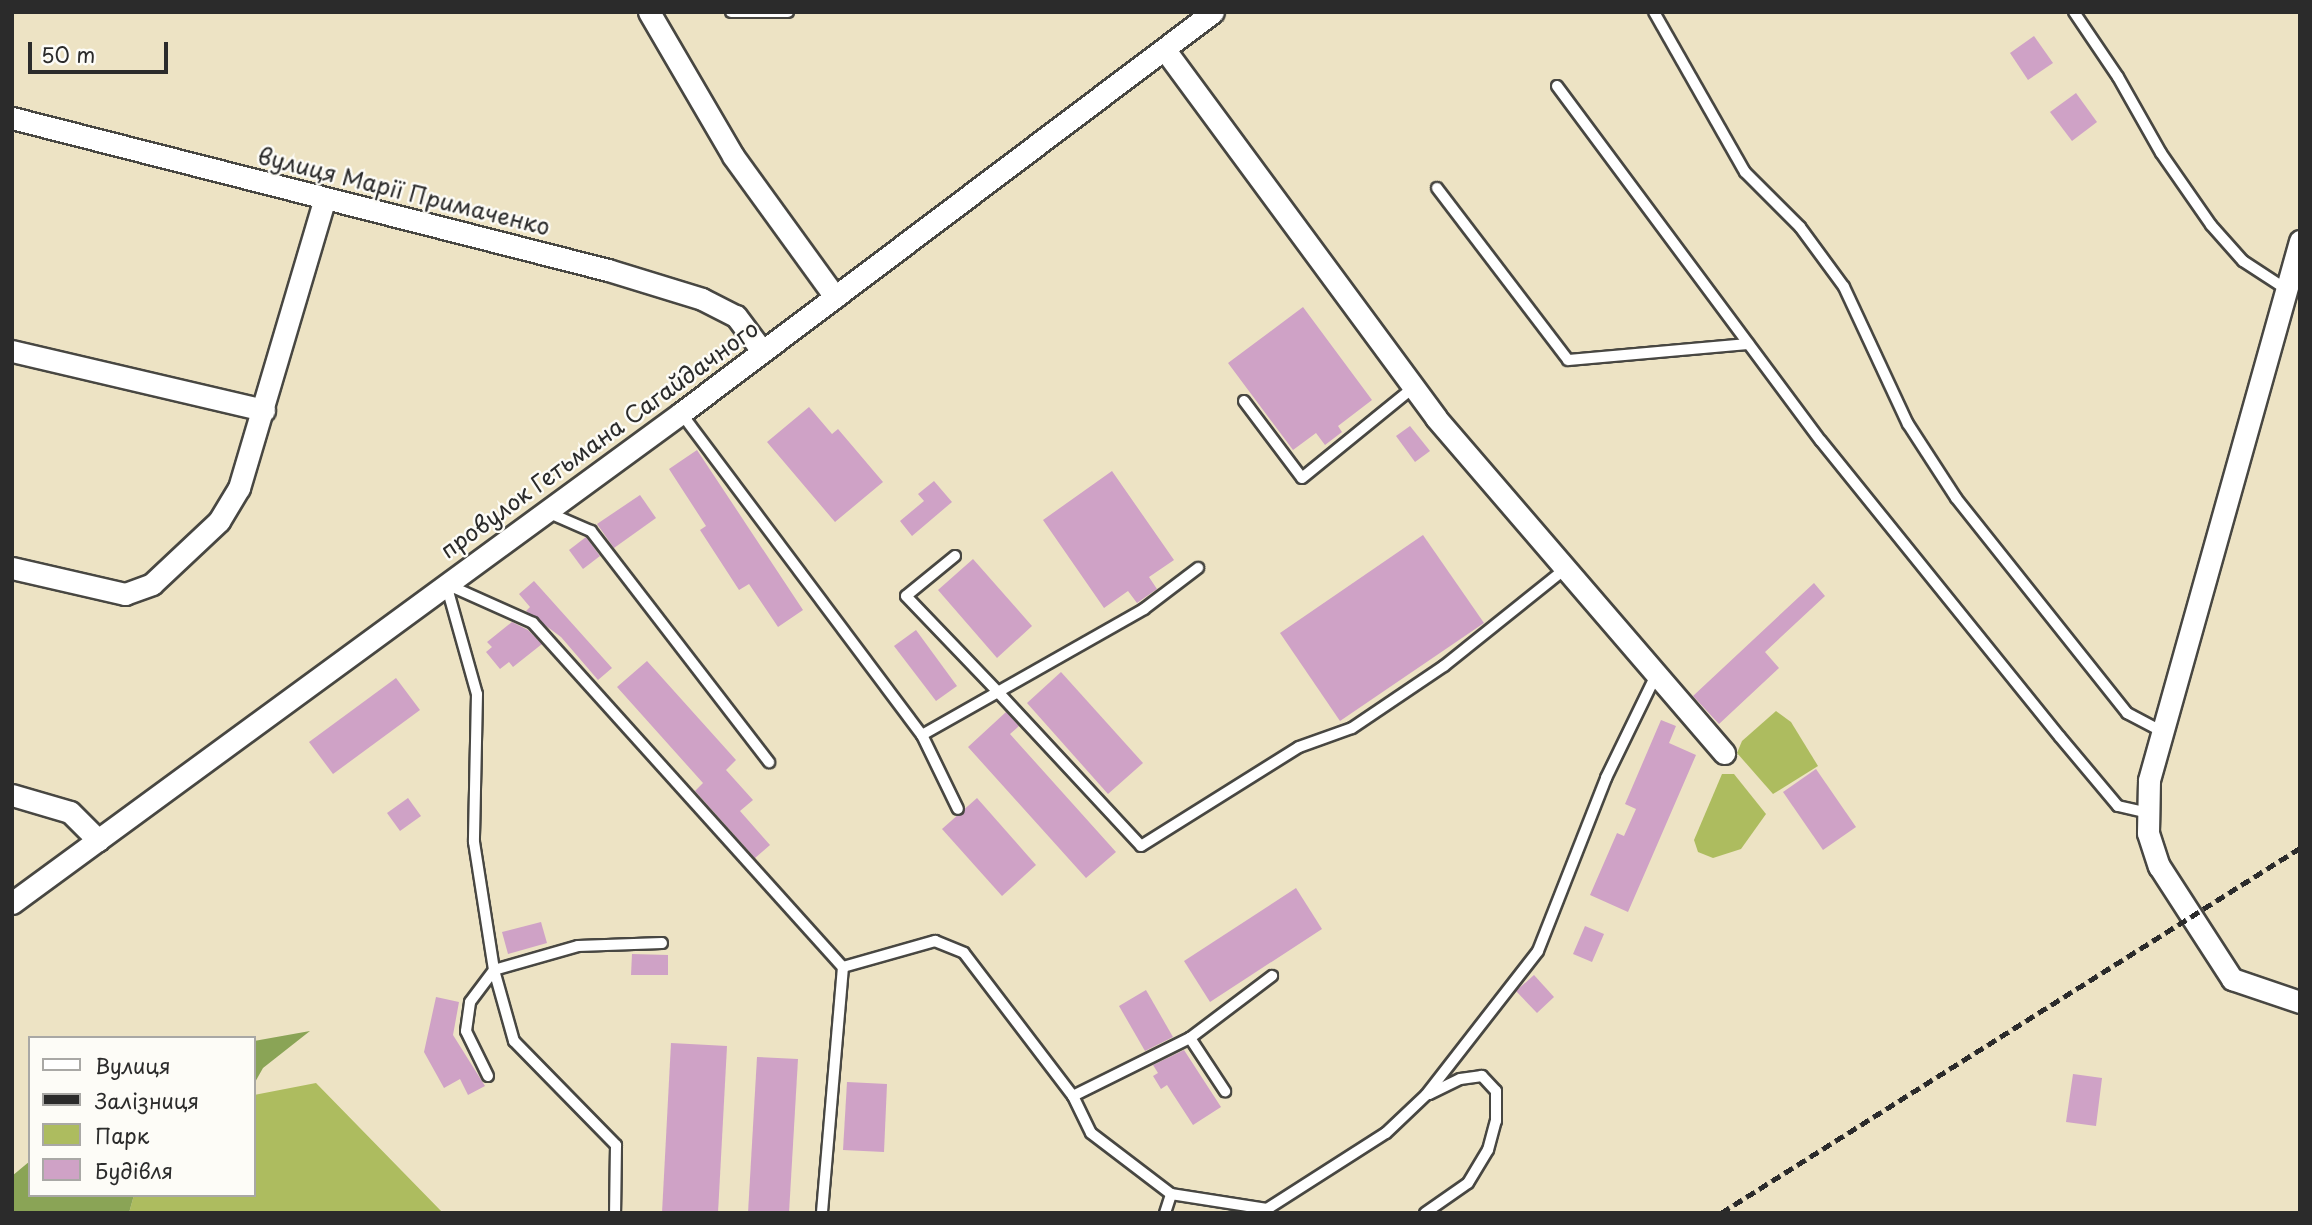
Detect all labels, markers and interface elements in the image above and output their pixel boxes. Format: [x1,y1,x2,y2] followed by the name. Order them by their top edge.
[32,28,172,72] scale bar
[41,38,95,70] text: 50 m
[254,141,554,241] street label: вулиця Марії Примаченко
[434,314,764,564] street label: провулок Гетьмана Сагайдачного
[28,1036,256,1197] legend
[95,1049,171,1081] text: Вулиця
[95,1084,199,1116] text: Залізниця
[95,1119,149,1151] text: Парк
[95,1154,173,1186] text: Будівля

